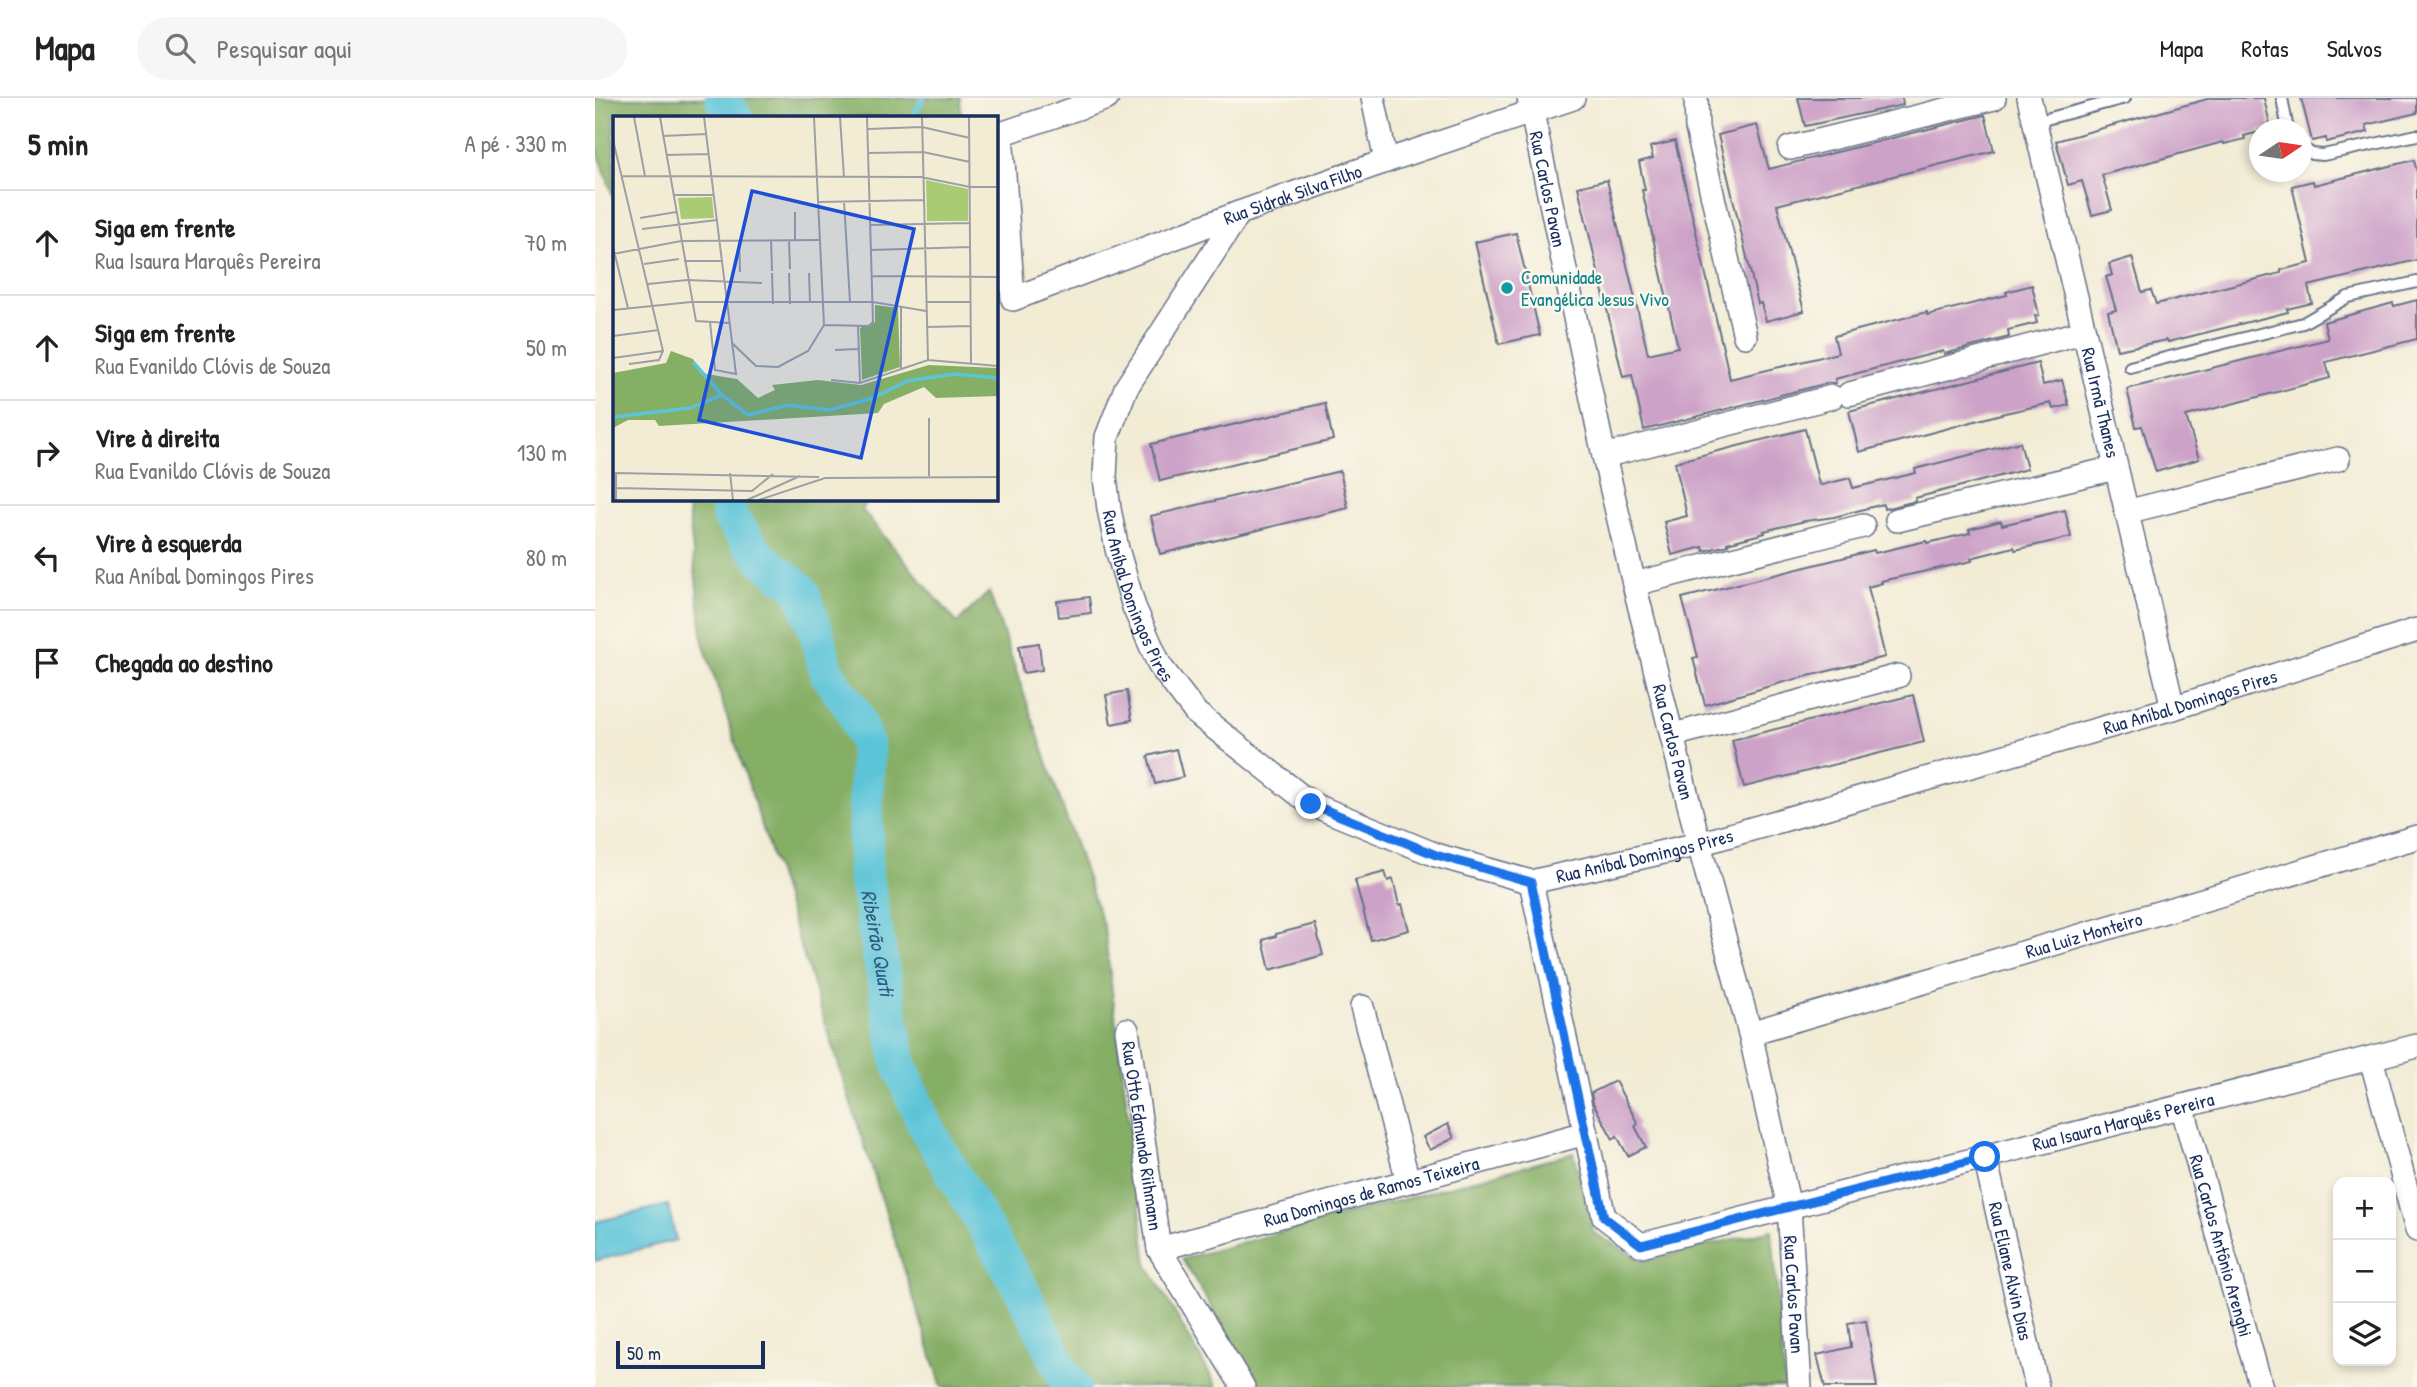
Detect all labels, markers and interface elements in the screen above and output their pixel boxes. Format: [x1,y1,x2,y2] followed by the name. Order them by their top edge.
[137,17,627,80] search box
[35,26,95,70] text: Mapa
[161,29,199,67] icon: search
[217,31,352,66] text: Pesquisar aqui
[2160,32,2203,64] text: Mapa
[2241,32,2289,64] text: Rotas
[2327,32,2382,64] text: Salvos
[613,116,997,500] inset map
[2249,119,2312,182] north arrow
[28,124,88,164] text: 5 min
[464,128,567,159] text: A pé · 330 m
[1523,129,1573,249] street label: Rua Carlos Pavan
[1220,157,1366,231] street label: Rua Sidrak Silva Filho
[95,210,235,245] text: Siga em frente
[28,224,66,262] icon: ahead
[524,227,567,258] text: 70 m
[95,245,321,276] text: Rua Isaura Marquês Pereira
[1521,264,1669,312] place label: Comunidade Evangélica Jesus Vivo
[1499,280,1515,296] marker: Comunidade Evangélica Jesus Vivo
[95,315,235,350] text: Siga em frente
[28,329,66,367] icon: ahead
[526,332,567,363] text: 50 m
[2075,345,2126,460] street label: Rua Irmã Thanes
[95,350,330,381] text: Rua Evanildo Clóvis de Souza
[95,420,219,455] text: Vire à direita
[28,434,66,472] icon: right
[517,437,567,468] text: 130 m
[95,455,330,486] text: Rua Evanildo Clóvis de Souza
[1097,508,1180,687] street label: Rua Aníbal Domingos Pires
[95,525,241,560] text: Vire à esquerda
[28,539,66,577] icon: left
[526,542,567,573] text: 80 m
[95,560,314,591] text: Rua Aníbal Domingos Pires
[28,644,66,682] icon: arrive
[95,645,273,680] text: Chegada ao destino
[2100,663,2280,740] street label: Rua Aníbal Domingos Pires
[1647,682,1700,802] street label: Rua Carlos Pavan
[1295,788,1326,819] route end
[1554,822,1736,889] street label: Rua Aníbal Domingos Pires
[854,887,902,1001] water label: Ribeirão Quati
[2022,905,2146,964] street label: Rua Luiz Monteiro
[1116,1040,1169,1232] street label: Rua Otto Edmundo Riihmann
[2030,1085,2217,1157] street label: Rua Isaura Marquês Pereira
[1969,1141,2000,1172] route start
[1261,1150,1482,1233] street label: Rua Domingos de Ramos Teixeira
[2183,1151,2259,1340] street label: Rua Carlos Antônio Arenghi
[2333,1177,2396,1366] map controls
[2333,1177,2396,1240] button: +
[1983,1199,2039,1343] street label: Rua Eliane Alvin Dias
[1778,1235,1811,1354] street label: Rua Carlos Pavan
[2333,1240,2396,1303] button: −
[2333,1303,2396,1366] button: layers
[616,1338,765,1370] scale bar
[627,1340,661,1366] text: 50 m

